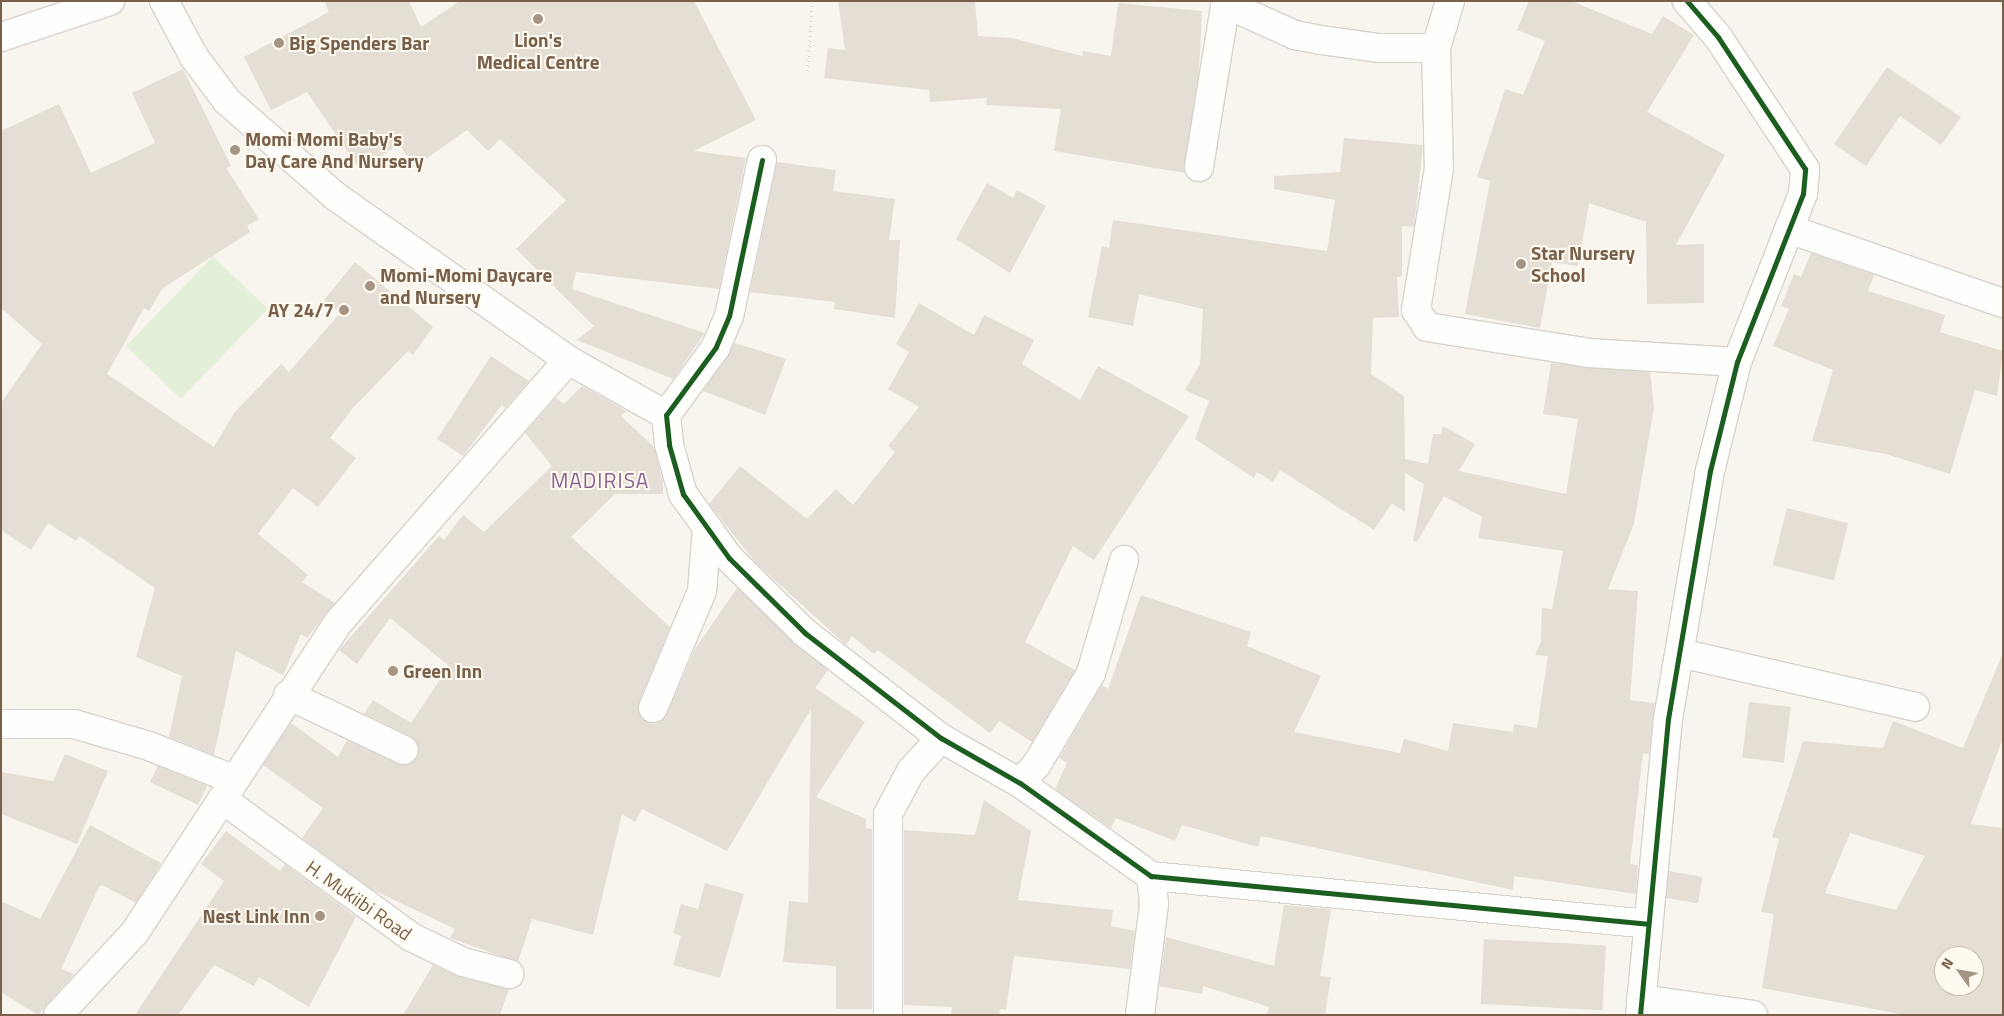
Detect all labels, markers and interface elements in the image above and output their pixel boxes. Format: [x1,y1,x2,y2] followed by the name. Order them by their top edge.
[531,12,545,26] marker: Lion's Medical Centre
[477,29,599,73] place label: Lion's Medical Centre
[289,32,429,54] place label: Big Spenders Bar
[273,37,285,49] marker: Big Spenders Bar
[245,128,424,172] place label: Momi Momi Baby's Day Care And Nursery
[229,144,241,156] marker: Momi Momi Baby's Day Care And Nursery
[1531,242,1635,286] place label: Star Nursery School
[1515,258,1527,270] marker: Star Nursery School
[380,264,552,308] place label: Momi-Momi Daycare and Nursery
[364,280,376,292] marker: Momi-Momi Daycare and Nursery
[268,299,334,321] place label: AY 24/7
[338,304,350,316] marker: AY 24/7
[550,467,650,493] district label: MADIRISA
[403,660,482,682] place label: Green Inn
[387,665,399,677] marker: Green Inn
[302,855,416,945] street label: H. Mukiibi Road
[202,905,310,927] place label: Nest Link Inn
[314,910,326,922] marker: Nest Link Inn
[1934,946,1984,996] north arrow
[1935,954,1958,973] text: N

